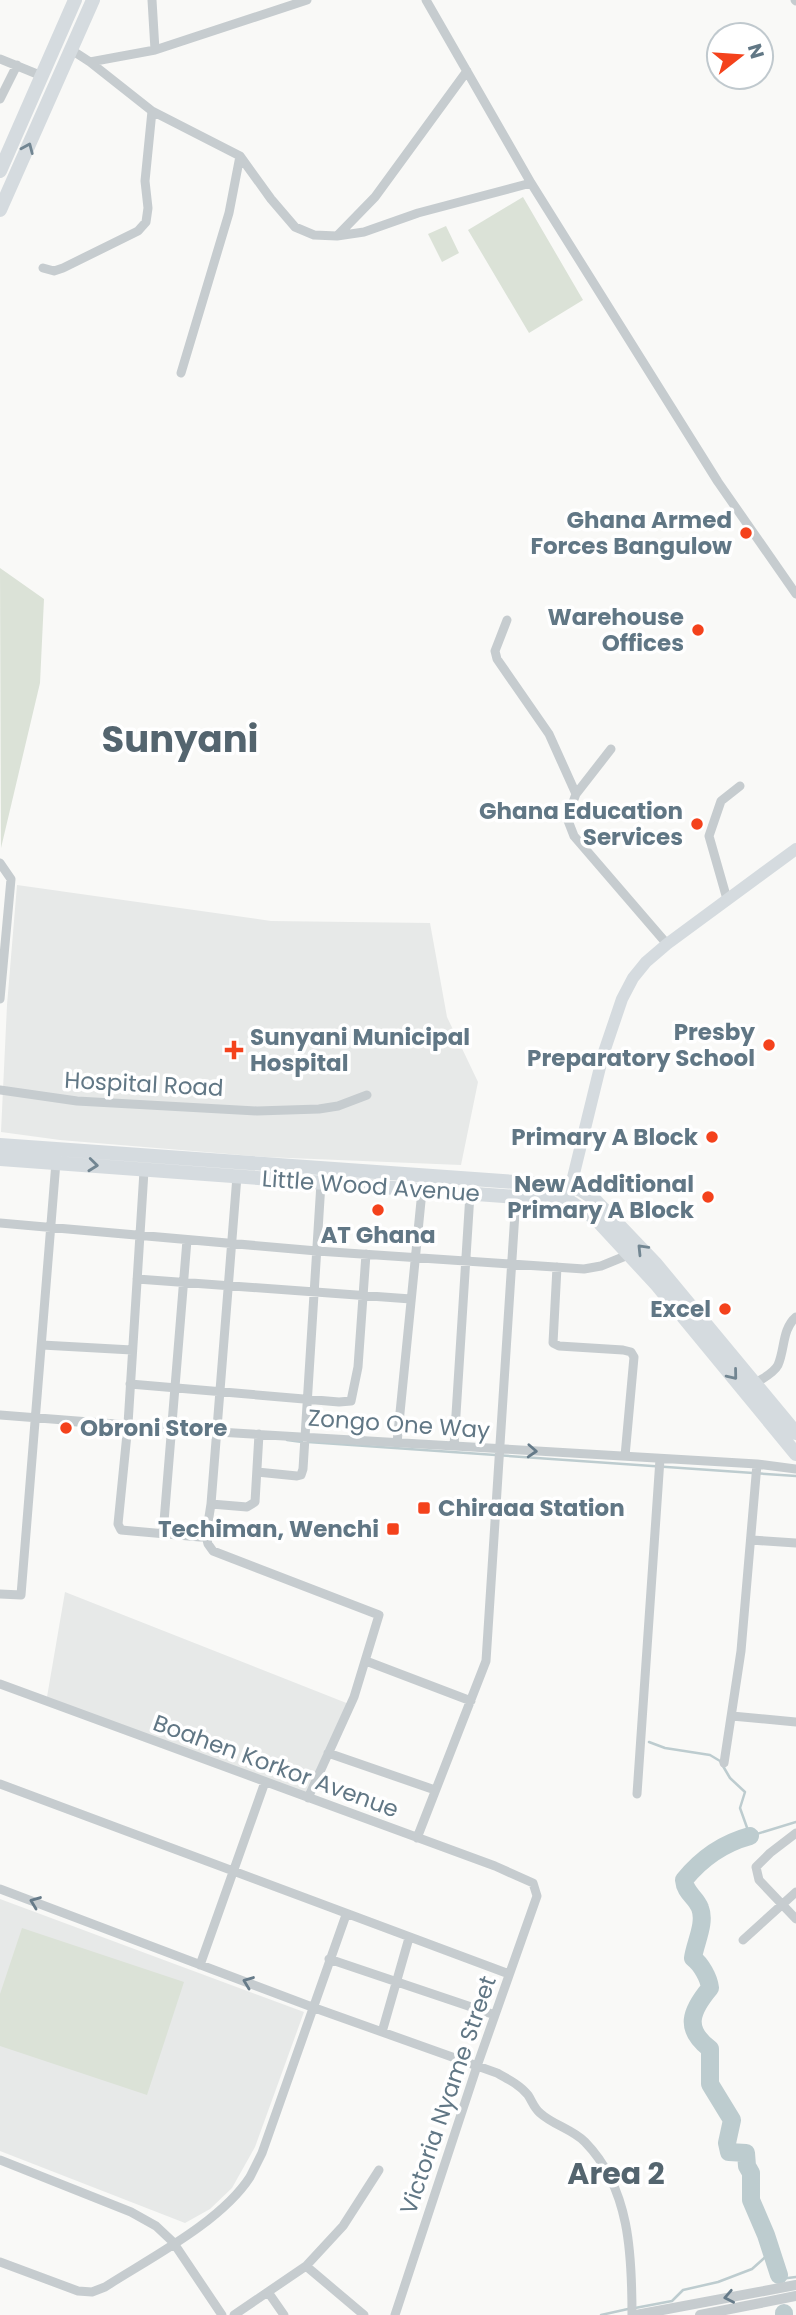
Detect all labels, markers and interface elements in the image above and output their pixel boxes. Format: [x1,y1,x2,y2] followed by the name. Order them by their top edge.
[705,21,775,91] north arrow
[741,40,771,62] text: N
[20,143,34,156] one-way arrow
[530,504,732,562] place label: Ghana Armed Forces Bangulow
[738,525,754,541] marker: Ghana Armed Forces Bangulow
[548,601,684,659] place label: Warehouse Offices
[690,622,706,638] marker: Warehouse Offices
[102,713,259,765] district label: Sunyani
[479,795,683,853] place label: Ghana Education Services
[689,816,705,832] marker: Ghana Education Services
[527,1016,755,1074] place label: Presby Preparatory School
[250,1021,470,1079] place label: Sunyani Municipal Hospital
[761,1037,777,1053] marker: Presby Preparatory School
[224,1040,244,1060] marker: Sunyani Municipal Hospital
[64,1064,224,1104] street label: Hospital Road
[511,1121,699,1153] place label: Primary A Block
[704,1129,720,1145] marker: Primary A Block
[87,1158,98,1173] one-way arrow
[261,1162,481,1210] street label: Little Wood Avenue
[507,1168,695,1226] place label: New Additional Primary A Block
[700,1189,716,1205] marker: New Additional Primary A Block
[370,1202,386,1218] marker: AT Ghana
[320,1219,436,1251] place label: AT Ghana
[637,1245,650,1258] one-way arrow
[650,1293,711,1325] place label: Excel
[717,1301,733,1317] marker: Excel
[724,1367,737,1379] one-way arrow
[307,1402,491,1446] street label: Zongo One Way
[80,1412,228,1444] place label: Obroni Store
[58,1420,74,1436] marker: Obroni Store
[527,1443,538,1458] one-way arrow
[438,1492,625,1524] place label: Chiraaa Station
[416,1500,432,1516] marker: Chiraaa Station
[158,1513,379,1545] place label: Techiman, Wenchi
[385,1521,401,1537] marker: Techiman, Wenchi
[149,1707,403,1825] street label: Boahen Korkor Avenue
[30,1897,42,1911] one-way arrow
[392,1971,504,2219] street label: Victoria Nyame Street
[243,1977,255,1991] one-way arrow
[567,2152,665,2195] district label: Area 2
[723,2289,735,2304] one-way arrow

